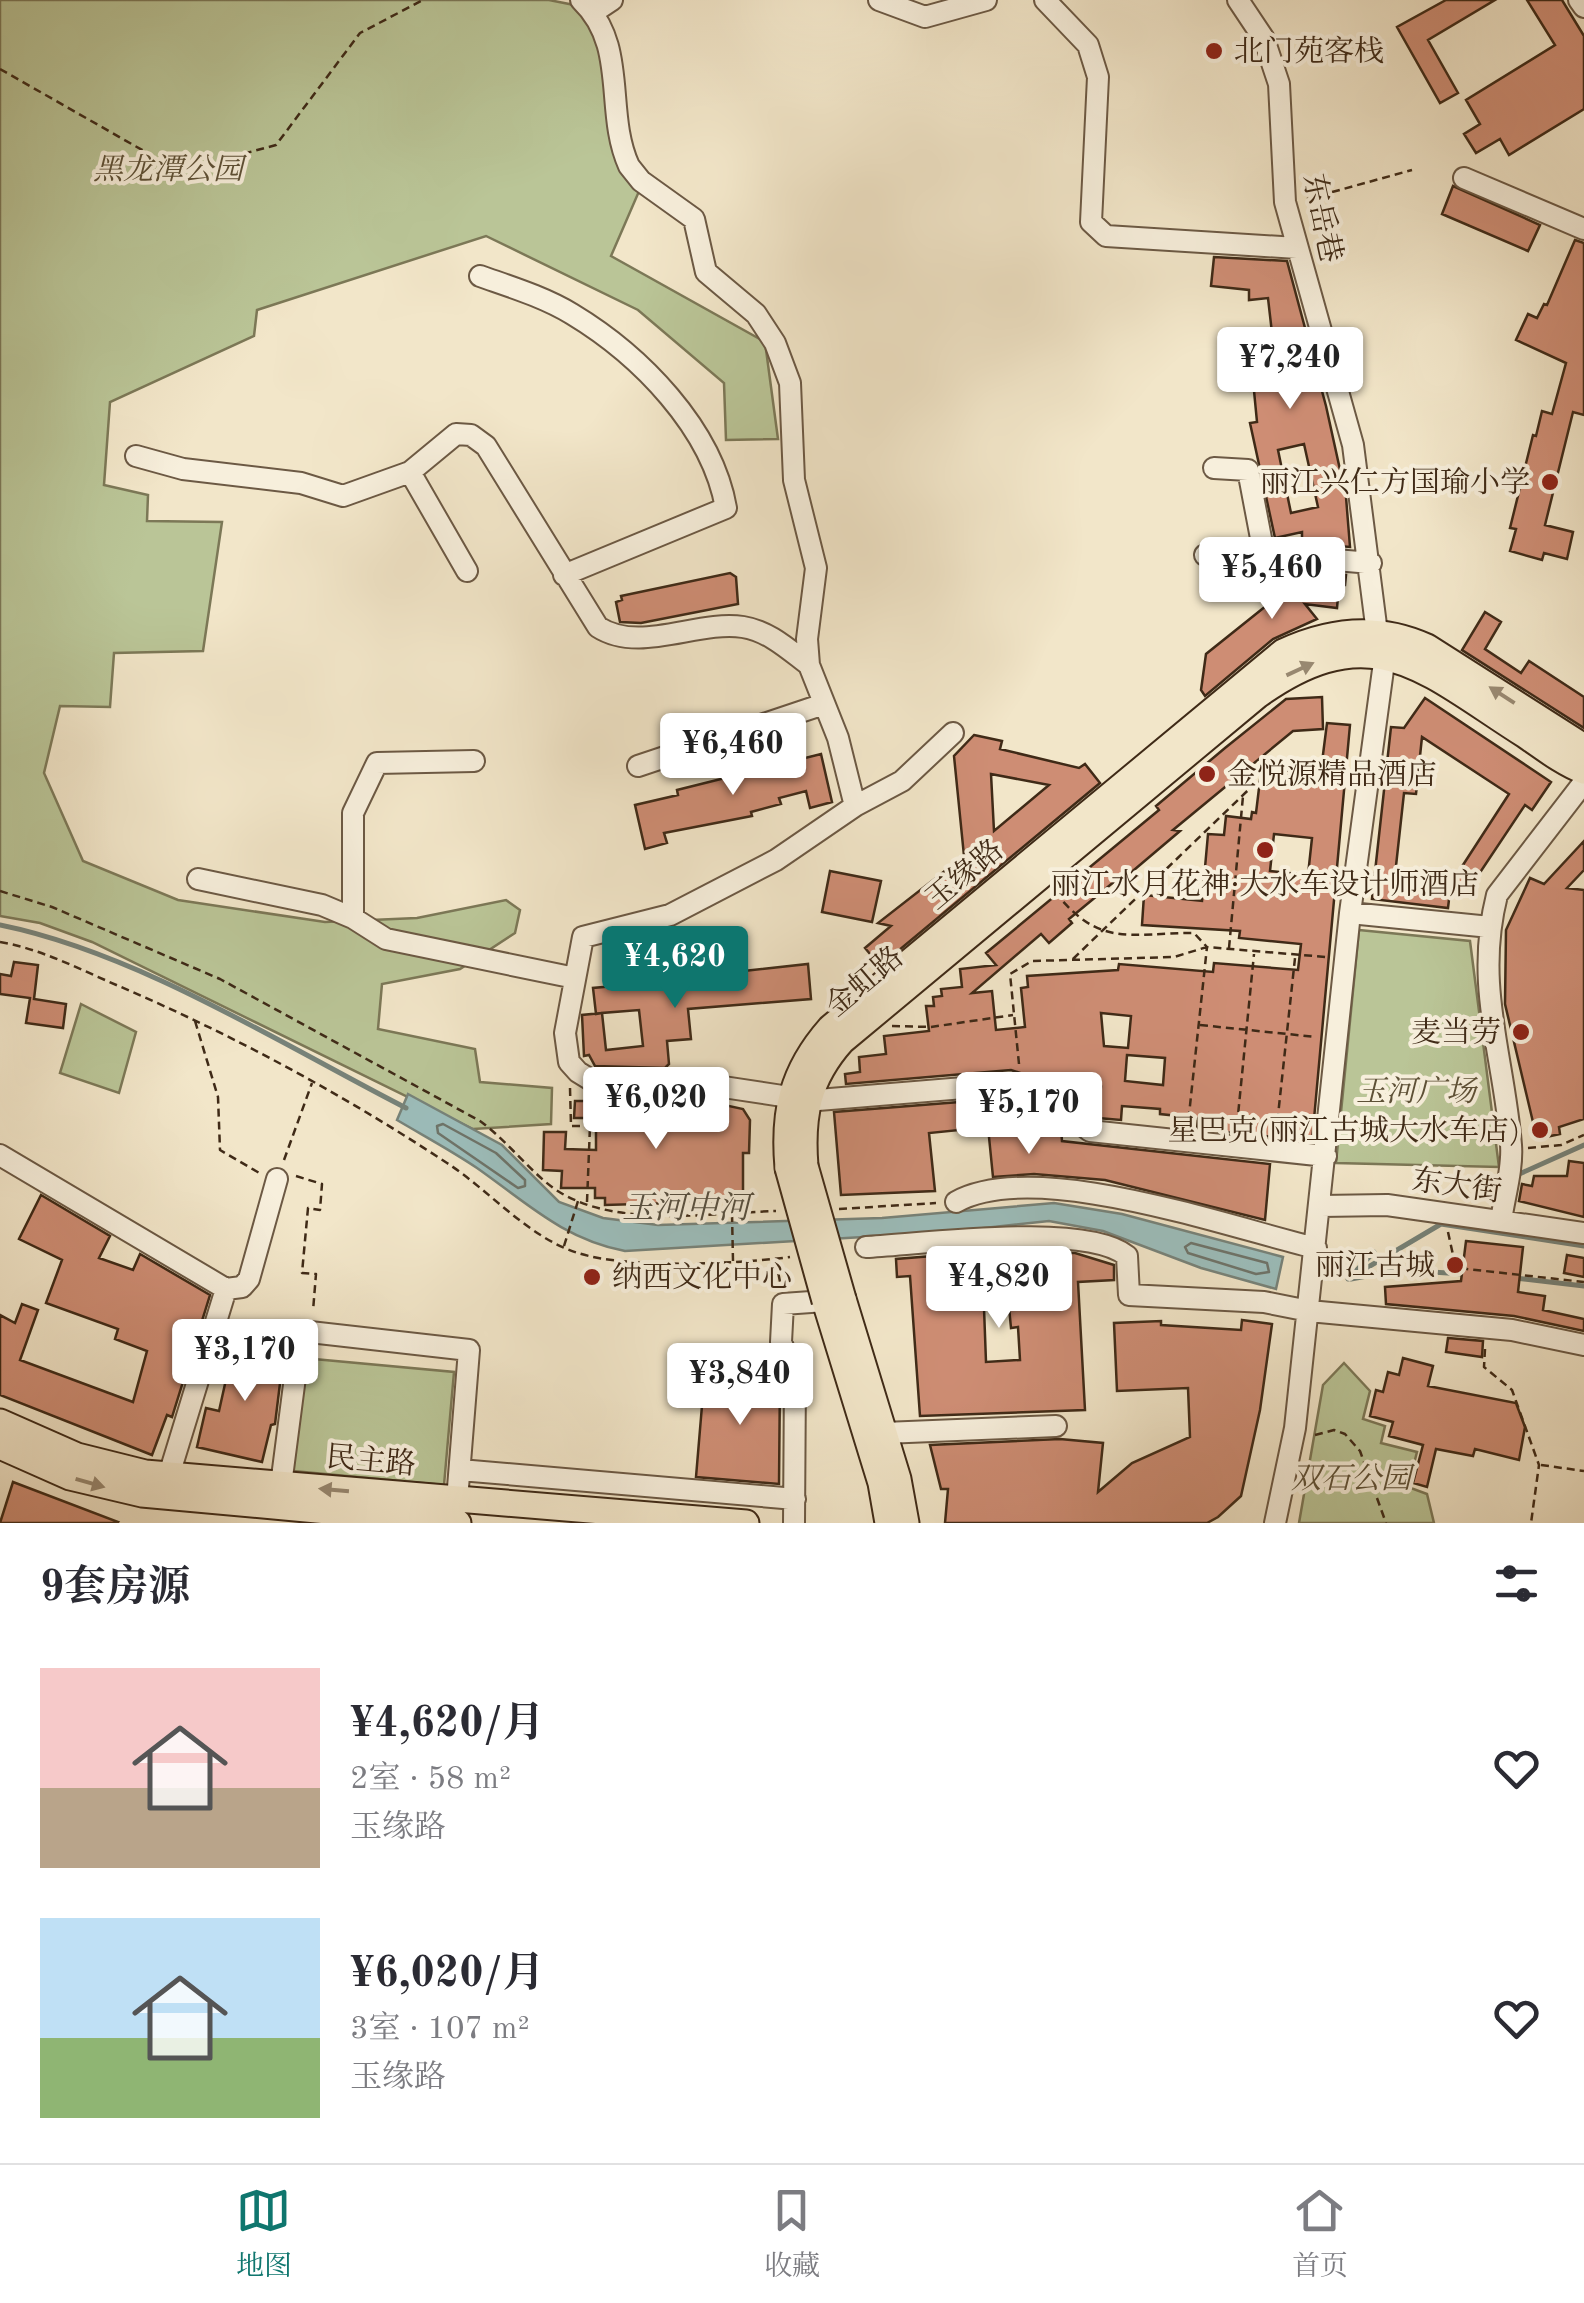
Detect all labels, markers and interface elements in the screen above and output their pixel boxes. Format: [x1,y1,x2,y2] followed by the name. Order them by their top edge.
[1234,35,1384,68] place label: 北门苑客栈
[1203,40,1225,62] marker: 北门苑客栈
[93,153,247,186] park label: 黑龙潭公园
[1297,171,1348,266] street label: 东岳巷
[1209,327,1371,412] pin: ¥7,240
[1239,343,1341,375] text: ¥7,240
[1260,466,1530,499] place label: 丽江兴仁方国瑜小学
[1539,471,1561,493] marker: 丽江兴仁方国瑜小学
[1191,537,1353,622] pin: ¥5,460
[1221,553,1323,585] text: ¥5,460
[1286,661,1315,678] one-way arrow
[1488,686,1516,704] one-way arrow
[652,713,814,798] pin: ¥6,460
[682,729,784,761] text: ¥6,460
[1227,758,1437,791] place label: 金悦源精品酒店
[1196,763,1218,785] marker: 金悦源精品酒店
[919,833,1009,916] street label: 玉缘路
[1254,839,1276,861] marker: 丽江水月花神·大水车设计师酒店
[1051,868,1479,901] place label: 丽江水月花神·大水车设计师酒店
[594,926,756,1011] pin: ¥4,620
[819,940,909,1023] street label: 金虹路
[624,942,726,974] text: ¥4,620
[1411,1016,1501,1049] place label: 麦当劳
[1510,1021,1532,1043] marker: 麦当劳
[575,1067,737,1152] pin: ¥6,020
[948,1072,1110,1157] pin: ¥5,170
[1356,1075,1479,1108] park label: 玉河广场
[605,1083,707,1115] text: ¥6,020
[978,1088,1080,1120] text: ¥5,170
[1168,1114,1520,1147] place label: 星巴克(丽江古城大水车店)
[1529,1119,1551,1141] marker: 星巴克(丽江古城大水车店)
[1410,1163,1504,1208] street label: 东大街
[622,1191,755,1226] water label: 玉河中河
[918,1246,1080,1331] pin: ¥4,820
[1315,1250,1435,1282] place label: 丽江古城
[1444,1254,1466,1276] marker: 丽江古城
[612,1261,792,1294] place label: 纳西文化中心
[948,1262,1050,1294] text: ¥4,820
[581,1266,603,1288] marker: 纳西文化中心
[164,1319,326,1404] pin: ¥3,170
[194,1335,296,1367] text: ¥3,170
[659,1343,821,1428] pin: ¥3,840
[689,1359,791,1391] text: ¥3,840
[325,1440,417,1481] street label: 民主路
[1291,1463,1415,1495] park label: 双石公园
[75,1475,106,1491] one-way arrow
[318,1482,350,1498] one-way arrow
[1489,1556,1544,1611] icon: filters
[40,1568,190,1610] text: 9套房源
[350,1704,544,1746] text: ¥4,620/月
[120,1708,240,1828] icon: home
[1489,1741,1544,1796] icon: heart
[350,1764,511,1796] text: 2室 · 58 m²
[350,1813,446,1845] text: 玉缘路
[350,1954,544,1996] text: ¥6,020/月
[120,1958,240,2078] icon: home
[1489,1991,1544,2046] icon: heart
[350,2014,530,2046] text: 3室 · 107 m²
[350,2063,446,2095] text: 玉缘路
[236,2183,292,2286] tab: 地图
[764,2183,820,2286] tab: 收藏
[1292,2183,1348,2286] tab: 首页

